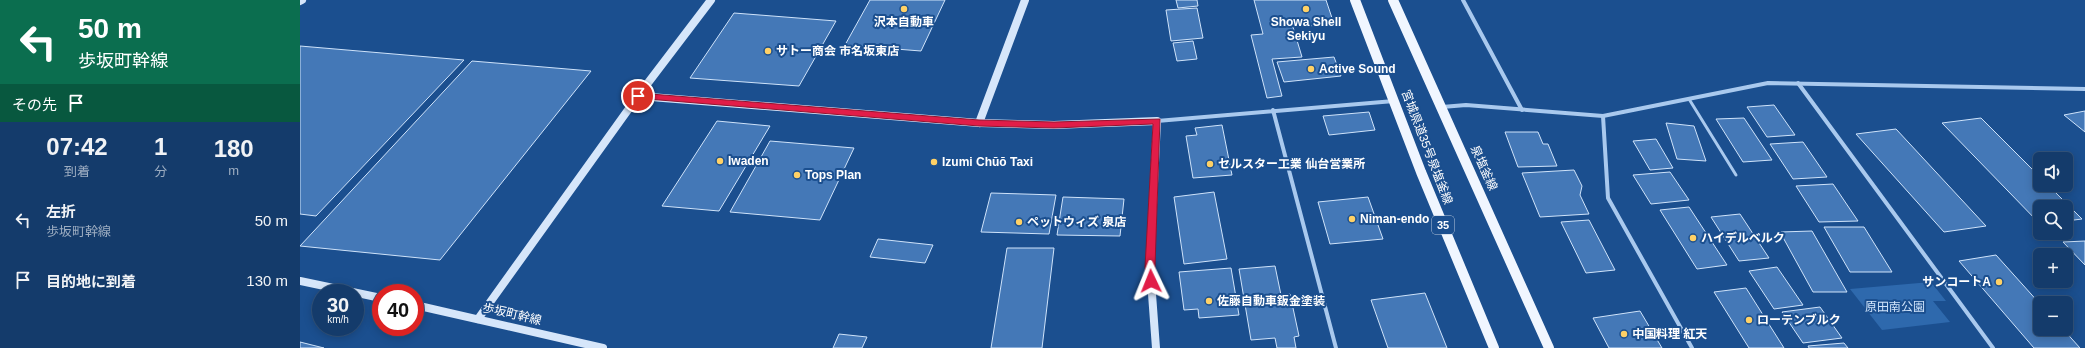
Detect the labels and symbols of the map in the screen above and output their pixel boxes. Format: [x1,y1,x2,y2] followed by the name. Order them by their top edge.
[899,4,909,14] marker: 沢本自動車
[1301,4,1311,14] marker: Showa Shell Sekiyu
[874,15,934,29] place label: 沢本自動車
[1271,15,1341,43] place label: Showa Shell Sekiyu
[776,44,899,58] place label: サトー商会 市名坂東店
[763,46,773,56] marker: サトー商会 市名坂東店
[1319,62,1396,76] place label: Active Sound
[1306,64,1316,74] marker: Active Sound
[621,79,655,113] pin
[1399,88,1455,206] street label: 宮城県道35号泉塩釜線
[1468,143,1500,193] street label: 泉塩釜線
[728,154,769,168] place label: Iwaden
[942,155,1033,169] place label: Izumi Chūō Taxi
[715,156,725,166] marker: Iwaden
[929,157,939,167] marker: Izumi Chūō Taxi
[1218,157,1365,171] place label: セルスター工業 仙台営業所
[1205,159,1215,169] marker: セルスター工業 仙台営業所
[805,168,861,182] place label: Tops Plan
[792,170,802,180] marker: Tops Plan
[1360,212,1429,226] place label: Niman-endo
[1347,214,1357,224] marker: Niman-endo
[1027,215,1126,229] place label: ペットウィズ 泉店
[1432,216,1454,234] road number: 35
[1014,217,1024,227] marker: ペットウィズ 泉店
[1701,231,1785,245] place label: ハイデルベルク
[1688,233,1698,243] marker: ハイデルベルク
[1130,260,1172,302] position arrow
[1922,275,1991,289] place label: サンコートA
[1994,277,2004,287] marker: サンコートA
[372,284,424,336] speed limit sign: 40
[1217,294,1325,308] place label: 佐藤自動車鈑金塗装
[1204,296,1214,306] marker: 佐藤自動車鈑金塗装
[481,300,543,328] street label: 歩坂町幹線
[1865,300,1925,314] park label: 原田南公園
[1757,313,1841,327] place label: ローテンブルク
[1744,315,1754,325] marker: ローテンブルク
[1632,327,1707,341] place label: 中国料理 紅天
[1619,329,1629,339] marker: 中国料理 紅天

